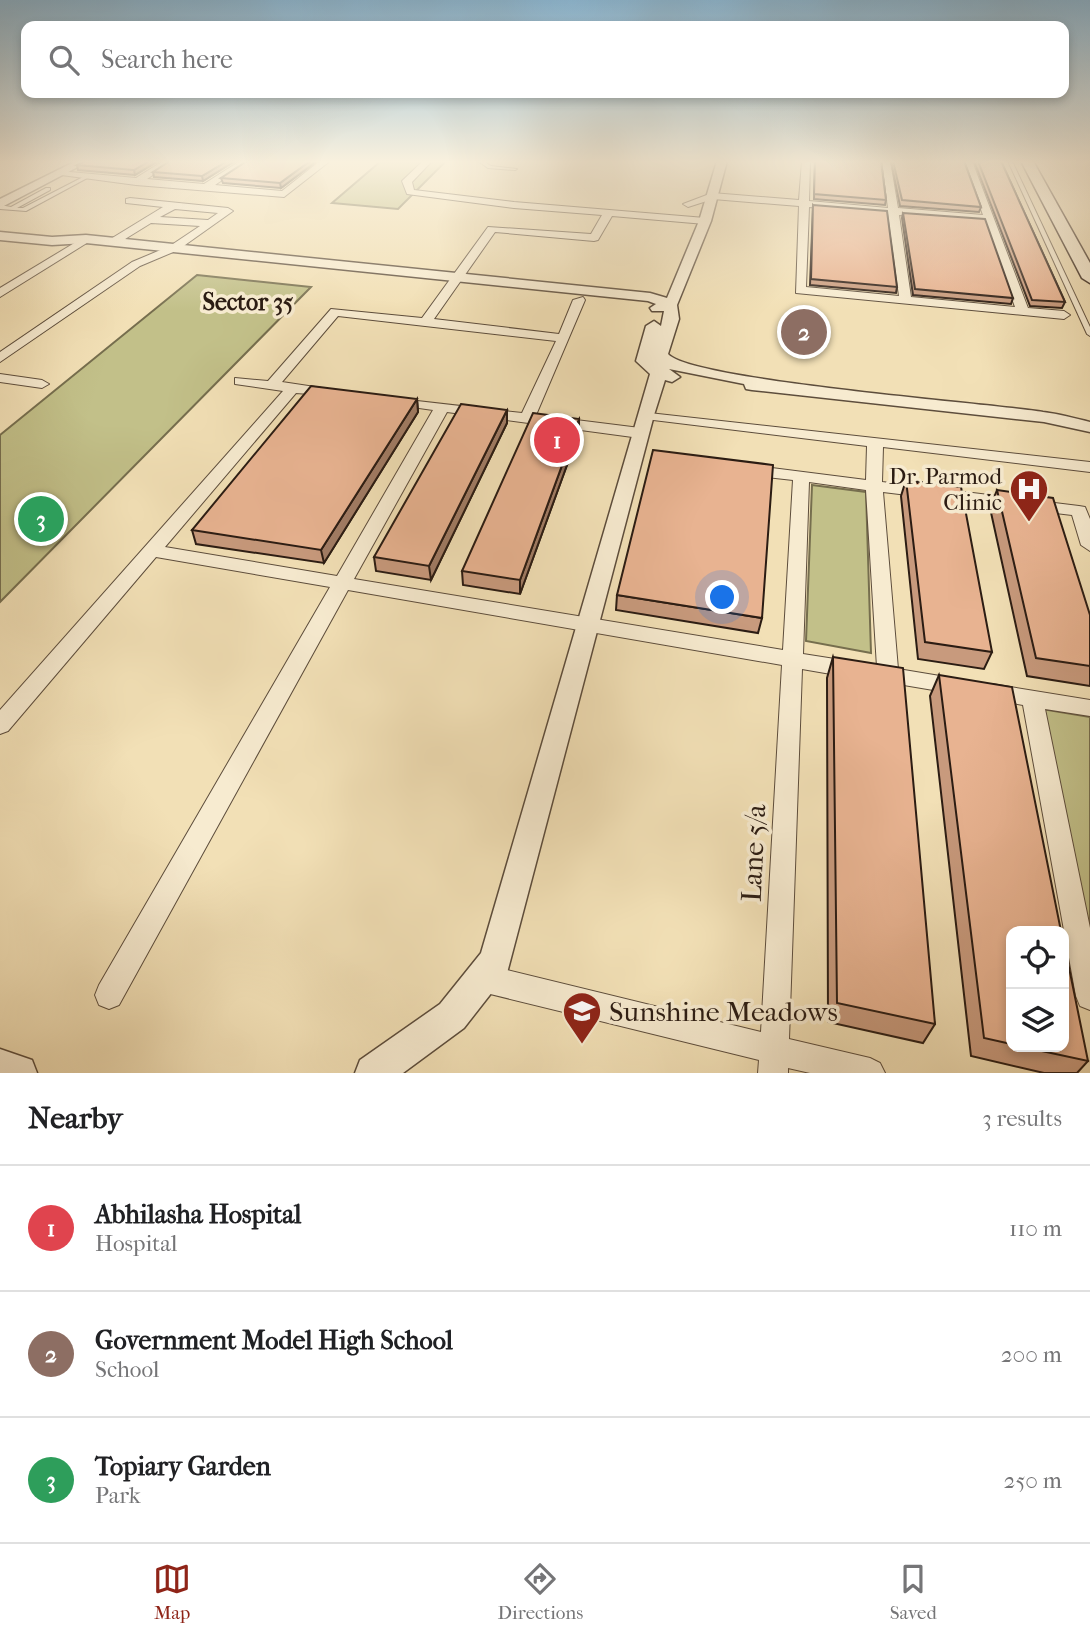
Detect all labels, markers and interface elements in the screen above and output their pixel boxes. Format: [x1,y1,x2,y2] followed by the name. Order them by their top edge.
[21,21,1069,98] search box
[45,41,83,79] icon: search
[101,44,233,75] text: Search here
[203,288,293,316] district label: Sector 35
[781,306,827,358] pin: 2
[534,414,580,466] pin: 1
[889,463,1002,516] place label: Dr. Parmod Clinic
[1008,468,1050,523] hospital icon: Dr. Parmod Clinic
[18,493,64,545] pin: 3
[705,580,739,614] your location
[734,802,773,903] street label: Lane 5/a
[1006,926,1069,1052] map controls
[1006,926,1069,989] button: locate
[1006,989,1069,1052] button: layers
[561,990,603,1045] school or university icon: Sunshine Meadows
[609,995,838,1028] place label: Sunshine Meadows
[28,1101,123,1136] text: Nearby
[982,1105,1062,1132] text: 3 results
[95,1199,301,1230] text: Abhilasha Hospital
[47,1215,55,1242] text: 1
[1009,1215,1062,1242] text: 110 m
[95,1230,177,1257] text: Hospital
[95,1325,453,1356] text: Government Model High School
[45,1341,57,1368] text: 2
[1001,1341,1062,1368] text: 200 m
[95,1356,159,1383] text: School
[95,1451,271,1482] text: Topiary Garden
[46,1467,56,1494] text: 3
[1004,1467,1062,1494] text: 250 m
[95,1482,141,1509] text: Park
[153,1560,191,1624] tab: Map
[498,1560,583,1624] tab: Directions
[890,1560,937,1624] tab: Saved

